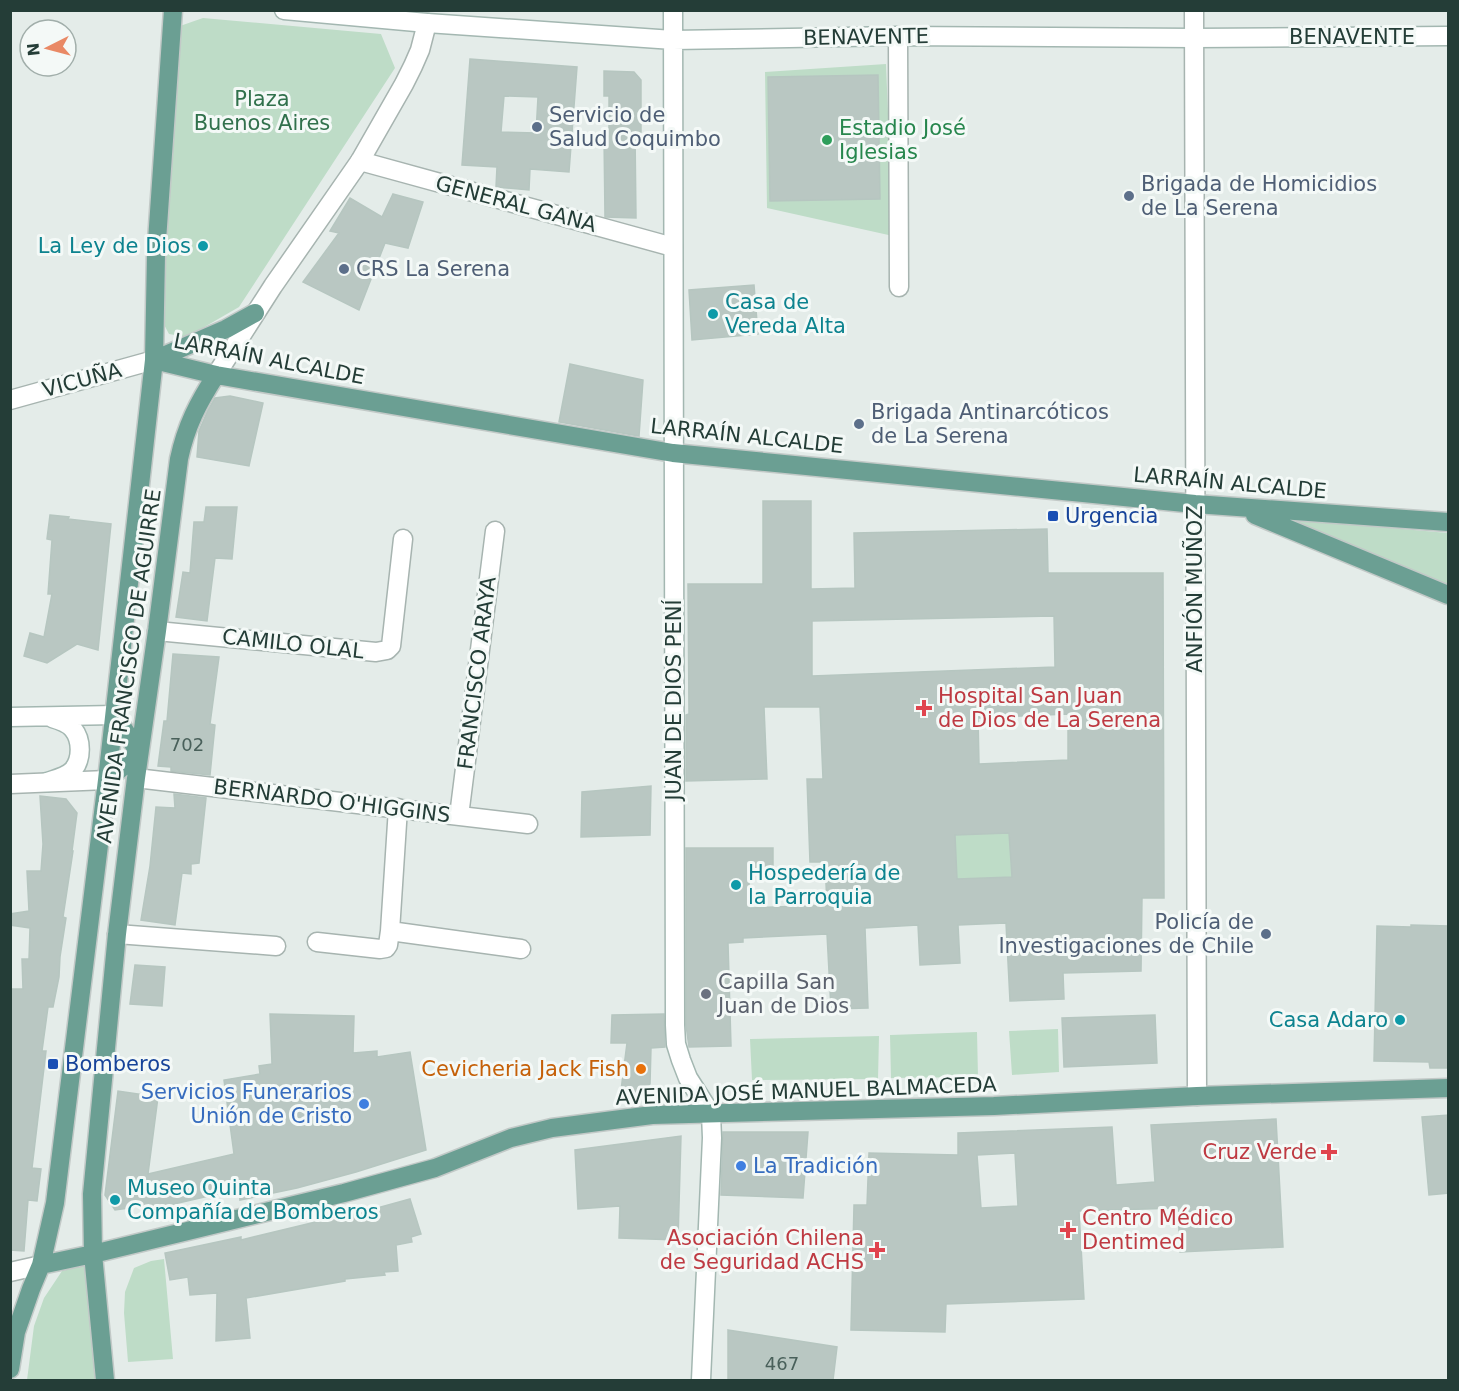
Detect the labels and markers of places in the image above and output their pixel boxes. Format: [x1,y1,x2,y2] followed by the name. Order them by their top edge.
[549,103,721,151] place label: Servicio de Salud Coquimbo
[839,116,966,164] place label: Estadio José Iglesias
[530,120,544,134] marker: Servicio de Salud Coquimbo
[820,133,834,147] marker: Estadio José Iglesias
[1141,172,1377,220] place label: Brigada de Homicidios de La Serena
[1122,189,1136,203] marker: Brigada de Homicidios de La Serena
[38,234,191,258] place label: La Ley de Dios
[196,239,210,253] marker: La Ley de Dios
[356,257,510,281] place label: CRS La Serena
[337,262,351,276] marker: CRS La Serena
[725,290,846,338] place label: Casa de Vereda Alta
[706,307,720,321] marker: Casa de Vereda Alta
[871,400,1109,448] place label: Brigada Antinarcóticos de La Serena
[852,417,866,431] marker: Brigada Antinarcóticos de La Serena
[1065,504,1158,528] place label: Urgencia
[1046,509,1060,523] marker: Urgencia
[938,684,1161,732] place label: Hospital San Juan de Dios de La Serena
[915,699,933,717] marker: Hospital San Juan de Dios de La Serena
[748,861,900,909] place label: Hospedería de la Parroquia
[729,878,743,892] marker: Hospedería de la Parroquia
[998,910,1254,958] place label: Policía de Investigaciones de Chile
[1259,927,1273,941] marker: Policía de Investigaciones de Chile
[716,970,849,1018] place label: Capilla San Juan de Dios
[699,987,713,1001] marker: Capilla San Juan de Dios
[1269,1008,1388,1032] place label: Casa Adaro
[1393,1013,1407,1027] marker: Casa Adaro
[65,1052,171,1076] place label: Bomberos
[46,1057,60,1071] marker: Bomberos
[421,1057,629,1081] place label: Cevicheria Jack Fish
[634,1062,648,1076] marker: Cevicheria Jack Fish
[141,1080,352,1128] place label: Servicios Funerarios Unión de Cristo
[357,1097,371,1111] marker: Servicios Funerarios Unión de Cristo
[1203,1140,1317,1164] place label: Cruz Verde
[1322,1145,1336,1159] marker: Cruz Verde
[753,1154,878,1178] place label: La Tradición
[734,1159,748,1173] marker: La Tradición
[127,1176,379,1224] place label: Museo Quinta Compañía de Bomberos
[108,1193,122,1207] marker: Museo Quinta Compañía de Bomberos
[1082,1206,1233,1254] place label: Centro Médico Dentimed
[1059,1221,1077,1239] marker: Centro Médico Dentimed
[660,1226,864,1274] place label: Asociación Chilena de Seguridad ACHS
[868,1241,886,1259] marker: Asociación Chilena de Seguridad ACHS

